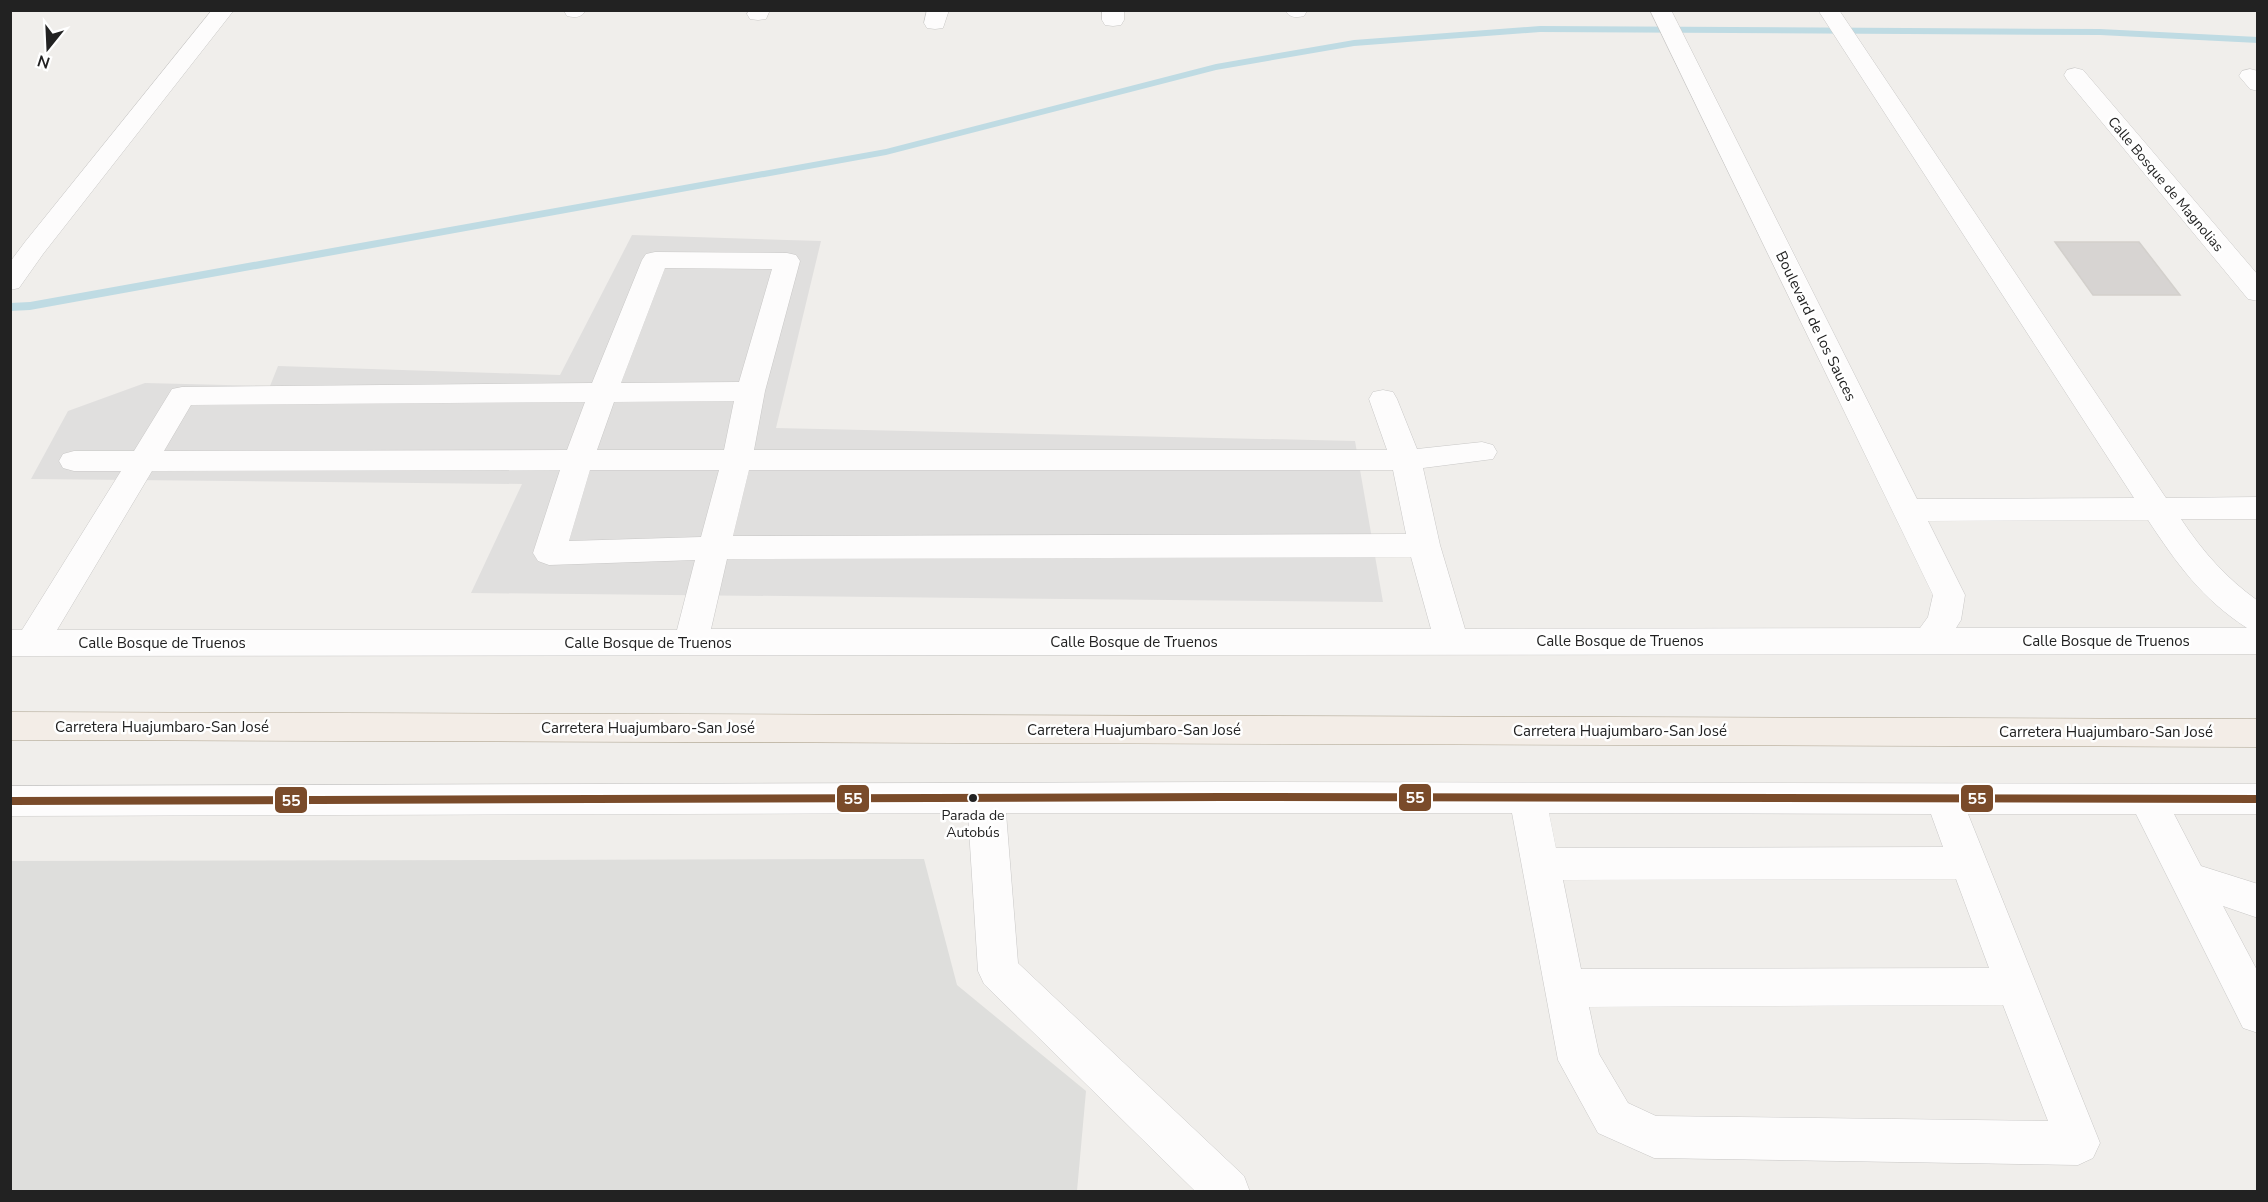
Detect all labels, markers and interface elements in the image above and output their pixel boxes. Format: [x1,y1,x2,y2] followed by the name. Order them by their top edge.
[18,18,78,78] north arrow
[35,49,53,74] text: N
[2103,113,2228,256] street label: Calle Bosque de Magnolias
[1771,248,1861,404] street label: Boulevard de los Sauces
[1536,631,1704,651] street label: Calle Bosque de Truenos
[2022,631,2190,651] street label: Calle Bosque de Truenos
[1050,632,1218,652] street label: Calle Bosque de Truenos
[78,633,246,653] street label: Calle Bosque de Truenos
[564,633,732,653] street label: Calle Bosque de Truenos
[55,717,269,737] street label: Carretera Huajumbaro-San José
[541,718,755,738] street label: Carretera Huajumbaro-San José
[1027,720,1241,740] street label: Carretera Huajumbaro-San José
[1513,721,1727,741] street label: Carretera Huajumbaro-San José
[1999,722,2213,742] street label: Carretera Huajumbaro-San José
[1398,783,1432,812] line badge: 55
[836,784,870,813] line badge: 55
[1960,784,1994,813] line badge: 55
[274,786,308,814] line badge: 55
[1405,787,1425,809] text: 55
[843,788,863,810] text: 55
[1967,788,1987,810] text: 55
[281,790,301,812] text: 55
[967,792,979,804] marker: Parada de Autobús
[941,806,1005,842] place label: Parada de Autobús

